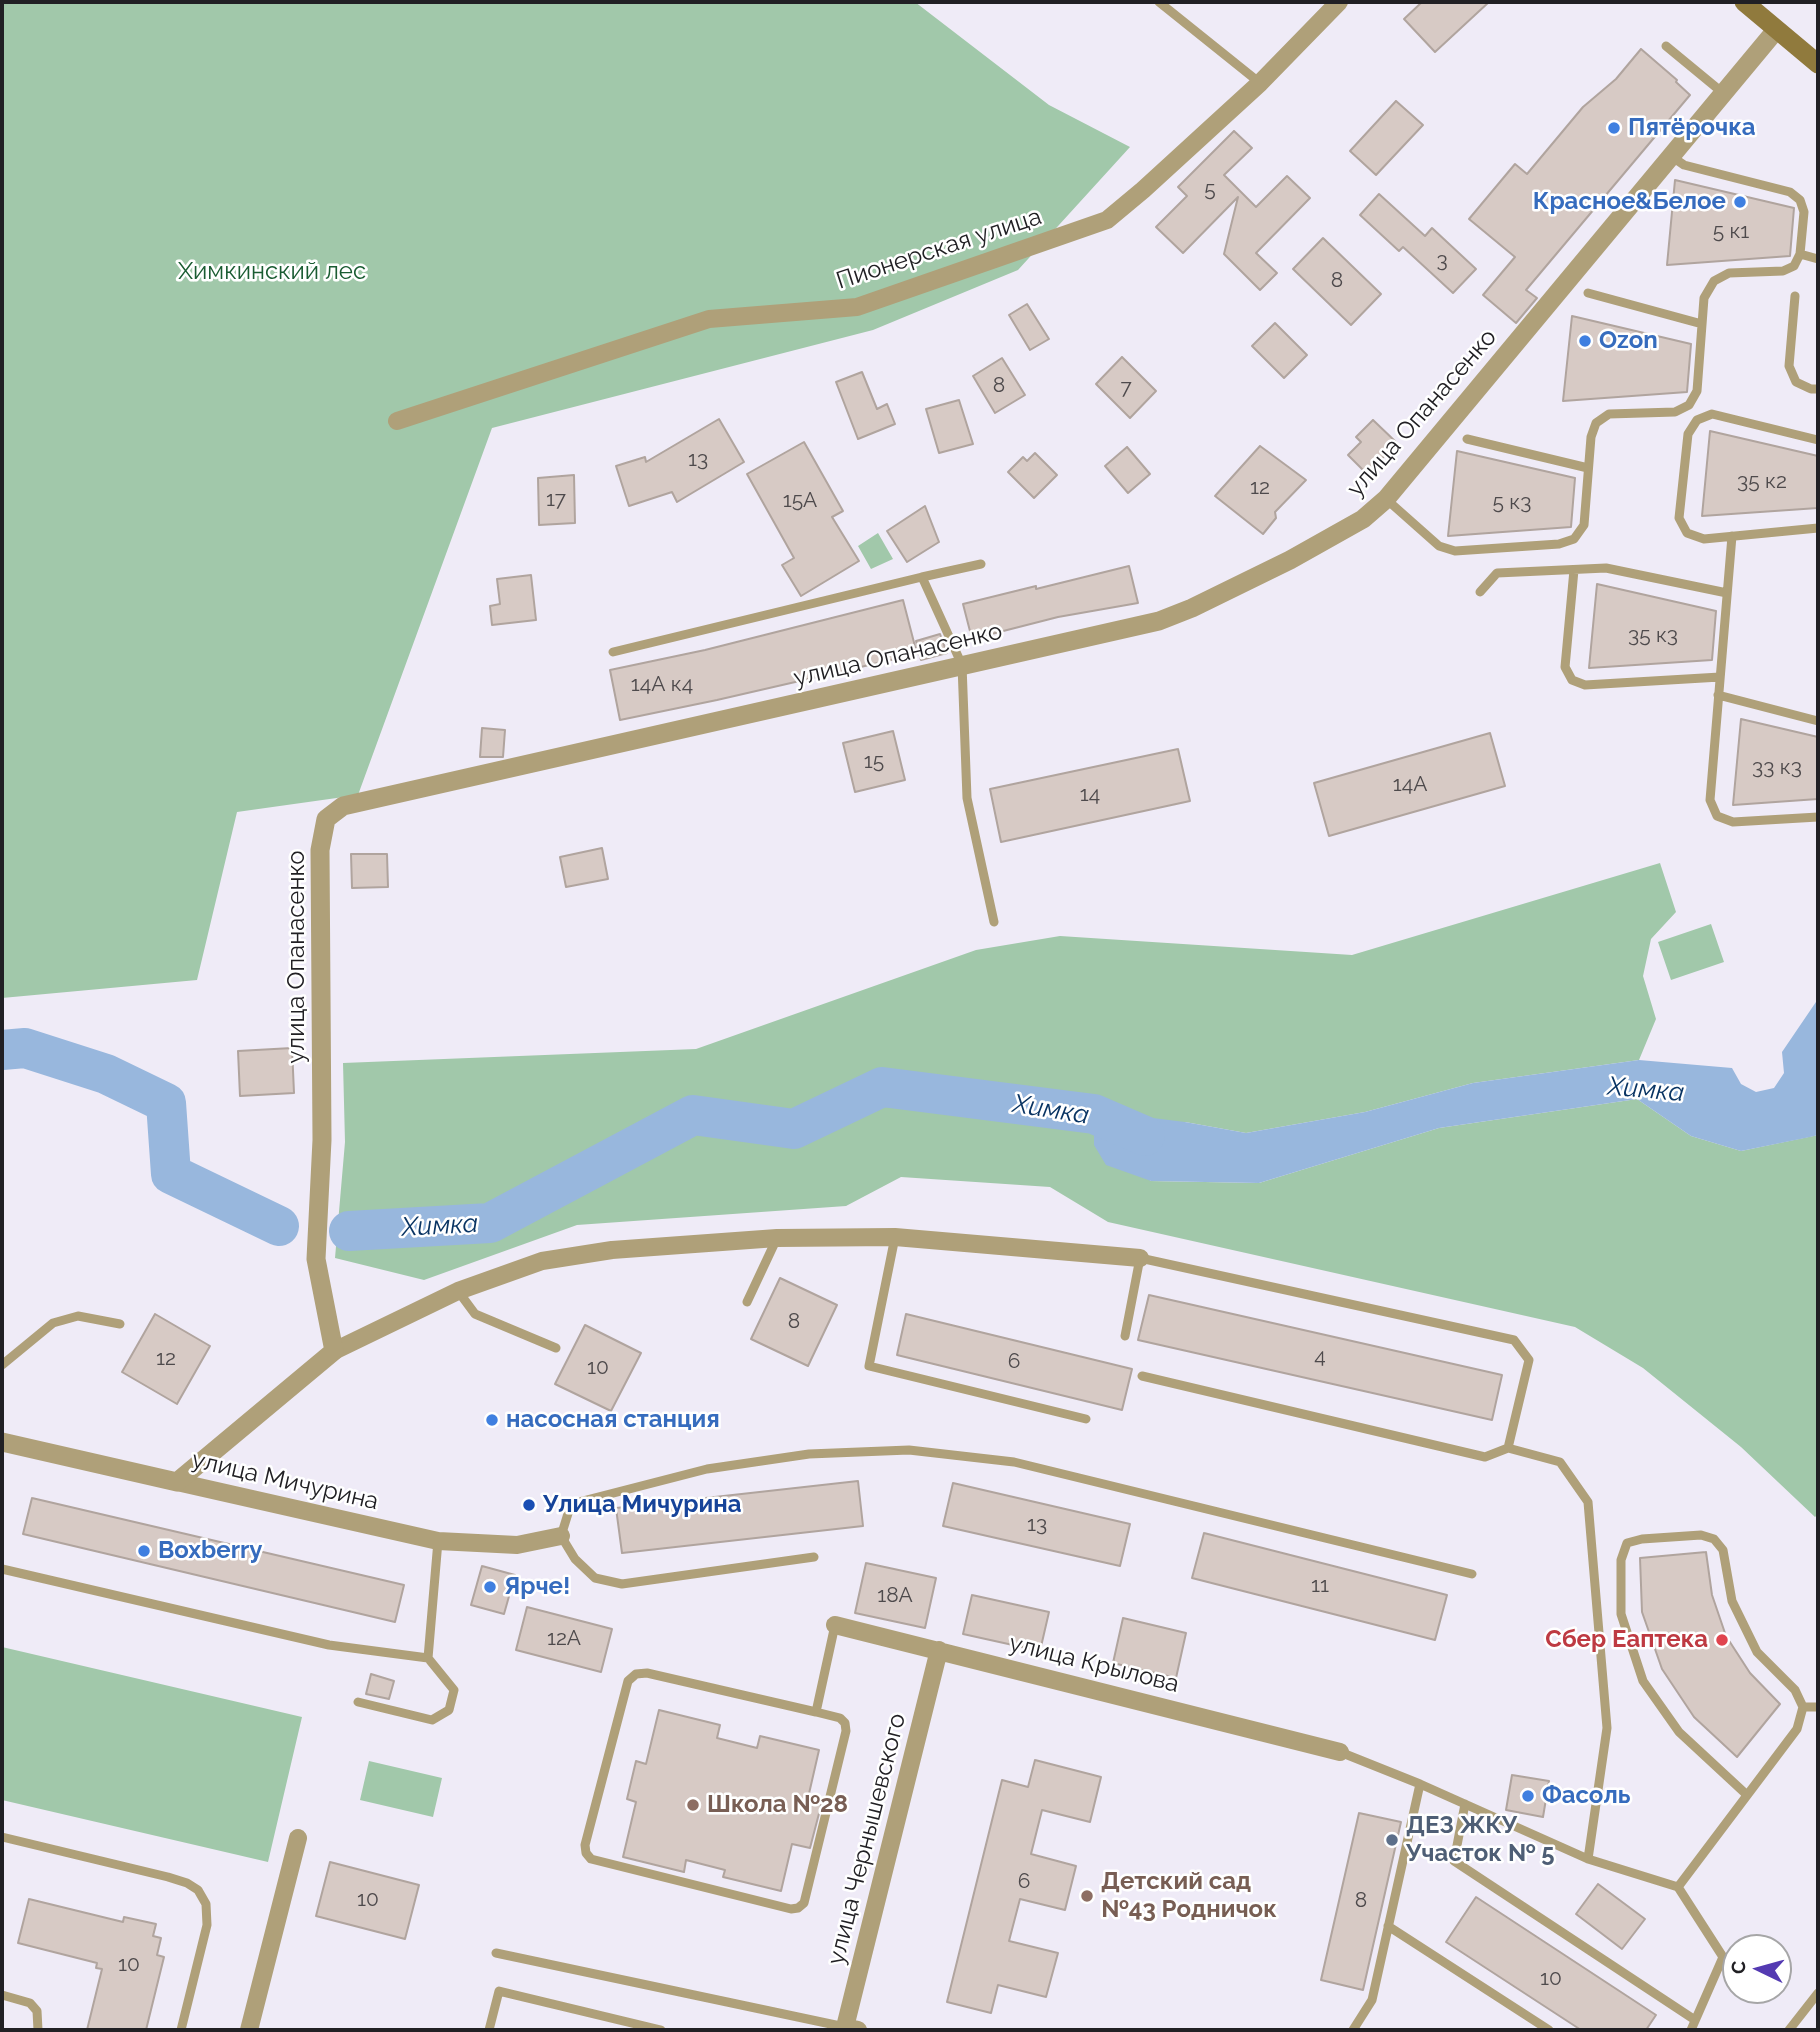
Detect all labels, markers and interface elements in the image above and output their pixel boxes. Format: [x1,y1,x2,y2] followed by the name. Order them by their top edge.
[1628,114,1755,142] place label: Пятёрочка
[1606,120,1622,136] marker: Пятёрочка
[1204,177,1216,203] house number: 5
[1533,188,1726,216] place label: Красное&Белое
[1732,194,1748,210] marker: Красное&Белое
[833,202,1045,296] street label: Пионерская улица
[1713,219,1749,245] house number: 5 к1
[1436,248,1448,274] house number: 3
[178,258,366,286] park label: Химкинский лес
[1331,268,1343,294] house number: 8
[1341,323,1503,503] street label: улица Опанасенко
[1599,327,1658,355] place label: Ozon
[1577,333,1593,349] marker: Ozon
[993,373,1005,399] house number: 8
[1120,375,1132,401] house number: 7
[688,447,708,473] house number: 13
[1737,469,1787,495] house number: 35 к2
[1250,475,1270,501] house number: 12
[546,487,566,513] house number: 17
[783,488,817,514] house number: 15А
[1493,490,1531,516] house number: 5 к3
[791,617,1005,693] street label: улица Опанасенко
[1628,623,1678,649] house number: 35 к3
[631,672,693,698] house number: 14А к4
[864,749,884,775] house number: 15
[1752,755,1802,781] house number: 33 к3
[1393,772,1427,798] house number: 14А
[1080,782,1100,808] house number: 14
[283,851,311,1063] street label: улица Опанасенко
[1606,1071,1686,1109] water label: Химка
[1011,1089,1091,1131] water label: Химка
[401,1208,479,1244] water label: Химка
[788,1309,800,1335] house number: 8
[1314,1344,1326,1370] house number: 4
[156,1346,176,1372] house number: 12
[1008,1349,1020,1375] house number: 6
[587,1355,609,1381] house number: 10
[506,1406,720,1434] place label: насосная станция
[484,1412,500,1428] marker: насосная станция
[189,1446,381,1516] street label: улица Мичурина
[543,1491,742,1519] place label: Улица Мичурина
[521,1497,537,1513] marker: Улица Мичурина
[1027,1512,1047,1538] house number: 13
[158,1537,262,1565] place label: Boxberry
[136,1543,152,1559] marker: Boxberry
[504,1573,570,1601] place label: Ярче!
[1311,1573,1329,1599] house number: 11
[482,1579,498,1595] marker: Ярче!
[877,1583,913,1609] house number: 18А
[547,1626,581,1652] house number: 12А
[1545,1626,1708,1654] place label: Сбер Еаптека
[1006,1629,1182,1699] street label: улица Крылова
[1714,1632,1730,1648] marker: Сбер Еаптека
[822,1710,912,1968] street label: улица Чернышевского
[1542,1782,1630,1810] place label: Фасоль
[1520,1788,1536,1804] marker: Фасоль
[707,1791,848,1819] place label: Школа №28
[685,1797,701,1813] marker: Школа №28
[1406,1812,1555,1868] place label: ДЕЗ ЖКУ Участок № 5
[1384,1832,1400,1848] marker: ДЕЗ ЖКУ Участок № 5
[1101,1868,1277,1924] place label: Детский сад №43 Родничок
[1018,1869,1030,1895] house number: 6
[357,1887,379,1913] house number: 10
[1079,1888,1095,1904] marker: Детский сад №43 Родничок
[1355,1888,1367,1914] house number: 8
[1722,1934,1792,2004] north arrow
[118,1952,140,1978] house number: 10
[1727,1960,1750,1975] text: С
[1540,1966,1562,1992] house number: 10

